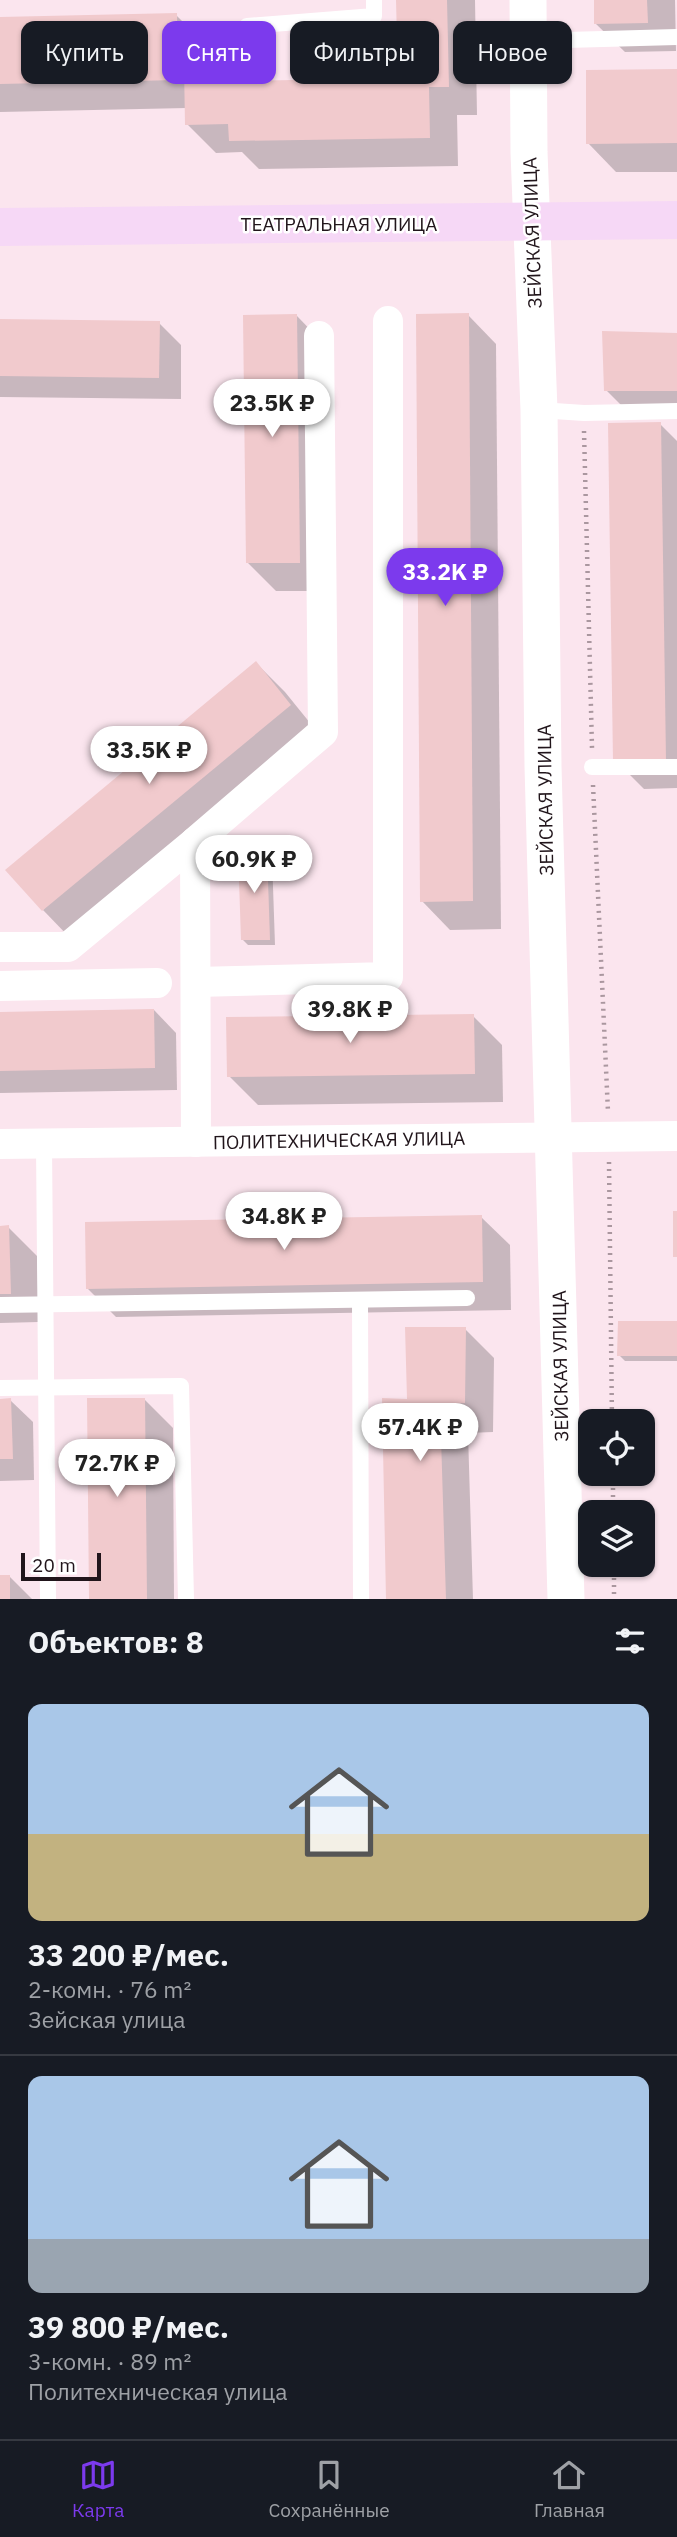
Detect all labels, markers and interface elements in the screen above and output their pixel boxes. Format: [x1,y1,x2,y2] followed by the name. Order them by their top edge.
[21,21,148,84] chip: Купить
[162,21,276,84] chip: Снять
[290,21,439,84] chip: Фильтры
[453,21,572,84] chip: Новое
[517,157,547,309] street label: ЗЕЙСКАЯ УЛИЦА
[241,212,437,236] street label: ТЕАТРАЛЬНАЯ УЛИЦА
[207,380,337,439] pin: 23.5K ₽
[229,387,315,417] text: 23.5K ₽
[380,548,510,608] pin: 33.2K ₽
[402,556,488,586] text: 33.2K ₽
[532,724,558,876] street label: ЗЕЙСКАЯ УЛИЦА
[84,726,214,786] pin: 33.5K ₽
[106,734,192,764] text: 33.5K ₽
[189,836,319,895] pin: 60.9K ₽
[211,843,297,873] text: 60.9K ₽
[285,986,415,1045] pin: 39.8K ₽
[307,993,393,1023] text: 39.8K ₽
[213,1126,465,1154] street label: ПОЛИТЕХНИЧЕСКАЯ УЛИЦА
[219,1192,349,1252] pin: 34.8K ₽
[241,1200,327,1230] text: 34.8K ₽
[547,1290,573,1442] street label: ЗЕЙСКАЯ УЛИЦА
[355,1404,485,1463] pin: 57.4K ₽
[578,1409,655,1577] map controls
[578,1409,655,1486] button: locate
[377,1411,463,1441] text: 57.4K ₽
[52,1440,182,1499] pin: 72.7K ₽
[74,1447,160,1477] text: 72.7K ₽
[578,1500,655,1577] button: layers
[21,1550,102,1582] scale bar
[32,1553,76,1577] text: 20 m
[28,1622,204,1661] text: Объектов: 8
[611,1622,649,1660] icon: filters
[276,1749,402,1875] icon: home
[28,1935,229,1974] text: 33 200 ₽/мес.
[28,1974,191,2004] text: 2-комн. · 76 m²
[28,2004,186,2034] text: Зейская улица
[276,2121,402,2247] icon: home
[28,2307,229,2346] text: 39 800 ₽/мес.
[28,2346,191,2376] text: 3-комн. · 89 m²
[28,2376,288,2406] text: Политехническая улица
[72,2456,124,2522] tab: Карта
[269,2456,390,2522] tab: Сохранённые
[534,2456,605,2522] tab: Главная

